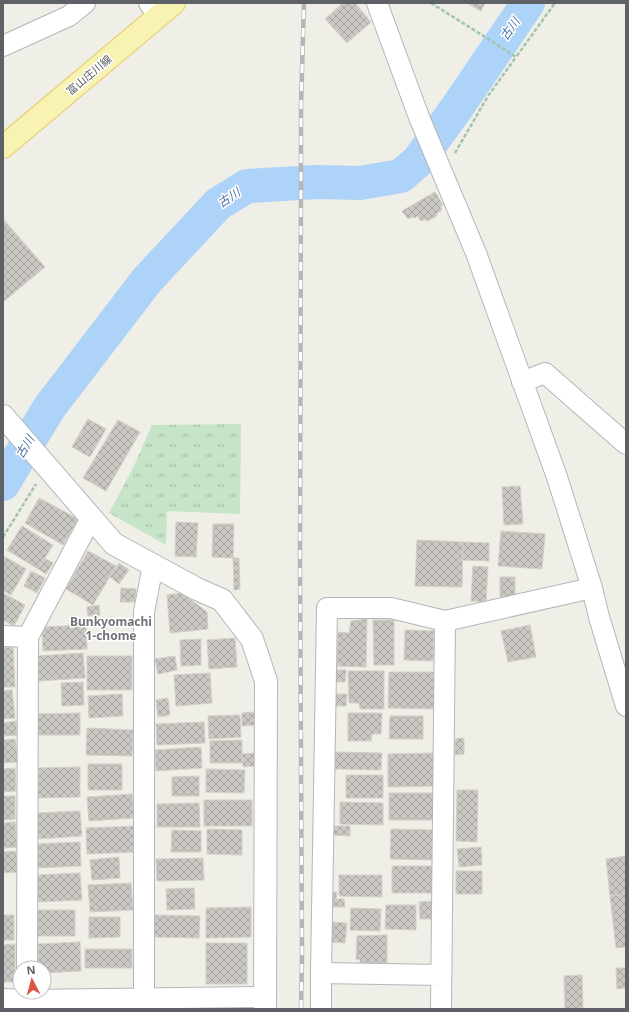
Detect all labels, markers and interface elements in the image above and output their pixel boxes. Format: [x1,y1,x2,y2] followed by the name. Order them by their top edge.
[496,12,525,43] water label: 古川
[63,51,115,98] street label: 富山庄川線
[214,183,245,211] water label: 古川
[11,430,39,461] water label: 古川
[70,613,152,644] district label: Bunkyomachi 1-chome
[12,960,52,1000] north arrow
[26,962,36,977] text: N

